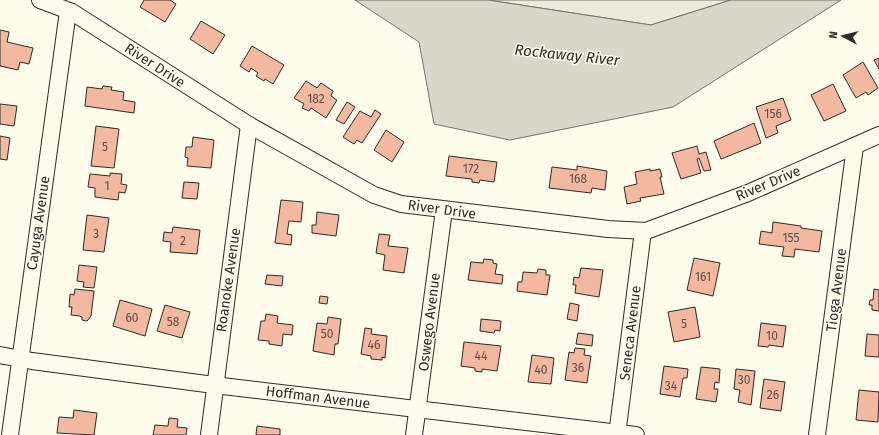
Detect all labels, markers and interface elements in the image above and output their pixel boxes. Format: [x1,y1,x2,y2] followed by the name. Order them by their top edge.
[823,16,863,56] north arrow
[827,30,840,39] text: N
[121,40,188,91] street label: River Drive
[514,41,622,70] water label: Rockaway River
[307,92,325,106] house number: 182
[764,107,782,121] house number: 156
[102,140,108,154] house number: 5
[463,162,479,176] house number: 172
[733,162,803,205] street label: River Drive
[569,172,587,186] house number: 168
[23,175,54,271] street label: Cayuga Avenue
[104,179,110,193] house number: 1
[407,196,477,223] street label: River Drive
[93,227,99,241] house number: 3
[213,227,244,333] street label: Roanoke Avenue
[782,231,800,245] house number: 155
[180,234,186,248] house number: 2
[823,247,850,333] street label: Tioga Avenue
[695,270,711,284] house number: 161
[415,272,444,372] street label: Oswego Avenue
[616,285,645,381] street label: Seneca Avenue
[125,311,139,325] house number: 60
[167,315,180,329] house number: 58
[681,317,687,331] house number: 5
[321,327,334,341] house number: 50
[766,329,778,343] house number: 10
[368,338,380,352] house number: 46
[475,349,488,363] house number: 44
[572,361,584,375] house number: 36
[534,363,548,377] house number: 40
[738,373,751,387] house number: 30
[665,379,678,393] house number: 34
[265,383,371,412] street label: Hoffman Avenue
[767,388,779,402] house number: 26

